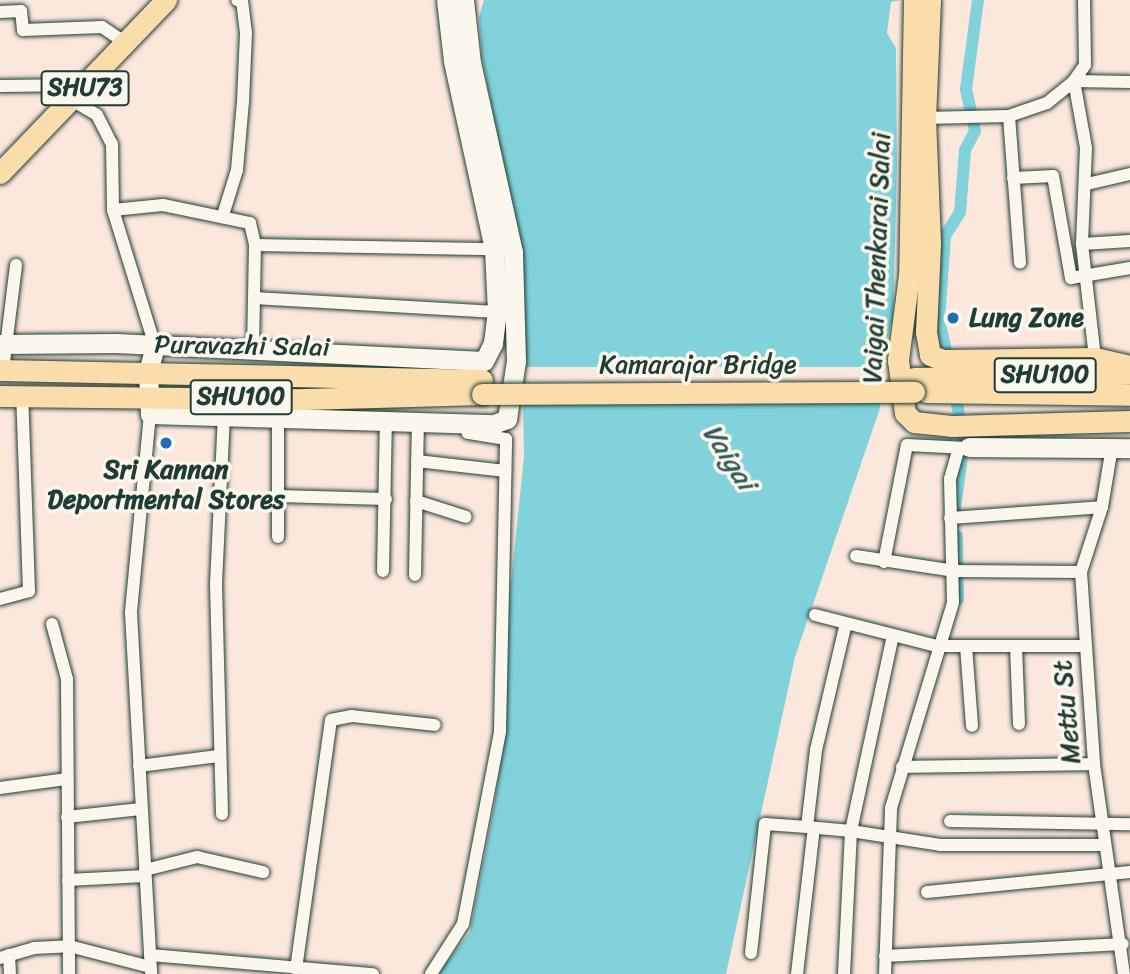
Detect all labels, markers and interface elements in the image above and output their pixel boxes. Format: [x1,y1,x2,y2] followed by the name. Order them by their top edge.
[40,68,130,108] road number: SHU73
[857,132,897,384] street label: Vaigai Thenkarai Salai
[969,302,1084,334] place label: Lung Zone
[943,308,963,328] marker: Lung Zone
[154,329,330,363] street label: Puravazhi Salai
[599,349,797,381] street label: Kamarajar Bridge
[992,354,1098,396] road number: SHU100
[188,376,294,418] road number: SHU100
[695,417,763,497] water label: Vaigai
[158,435,174,451] marker: Sri Kannan Deportmental Stores
[48,454,284,516] place label: Sri Kannan Deportmental Stores
[1047,659,1087,765] street label: Mettu St

